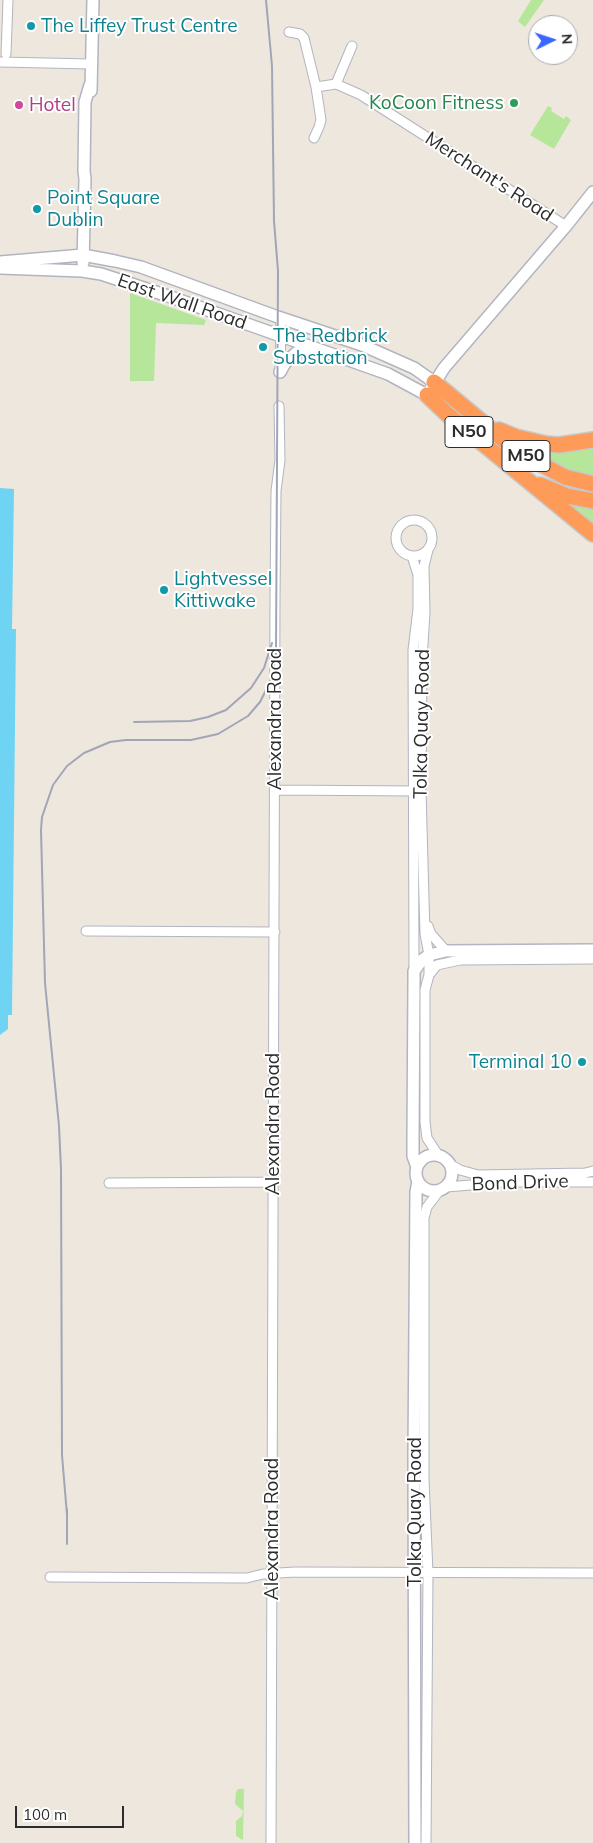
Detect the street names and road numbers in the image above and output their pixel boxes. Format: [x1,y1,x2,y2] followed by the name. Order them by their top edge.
[421,127,557,227] street label: Merchant's Road
[114,269,250,335] street label: East Wall Road
[445,417,493,448] road number: N50
[502,441,550,472] road number: M50
[264,648,286,790] street label: Alexandra Road
[409,649,435,799] street label: Tolka Quay Road
[262,1053,284,1195] street label: Alexandra Road
[471,1170,569,1196] street label: Bond Drive
[404,1437,426,1587] street label: Tolka Quay Road
[261,1458,283,1600] street label: Alexandra Road

